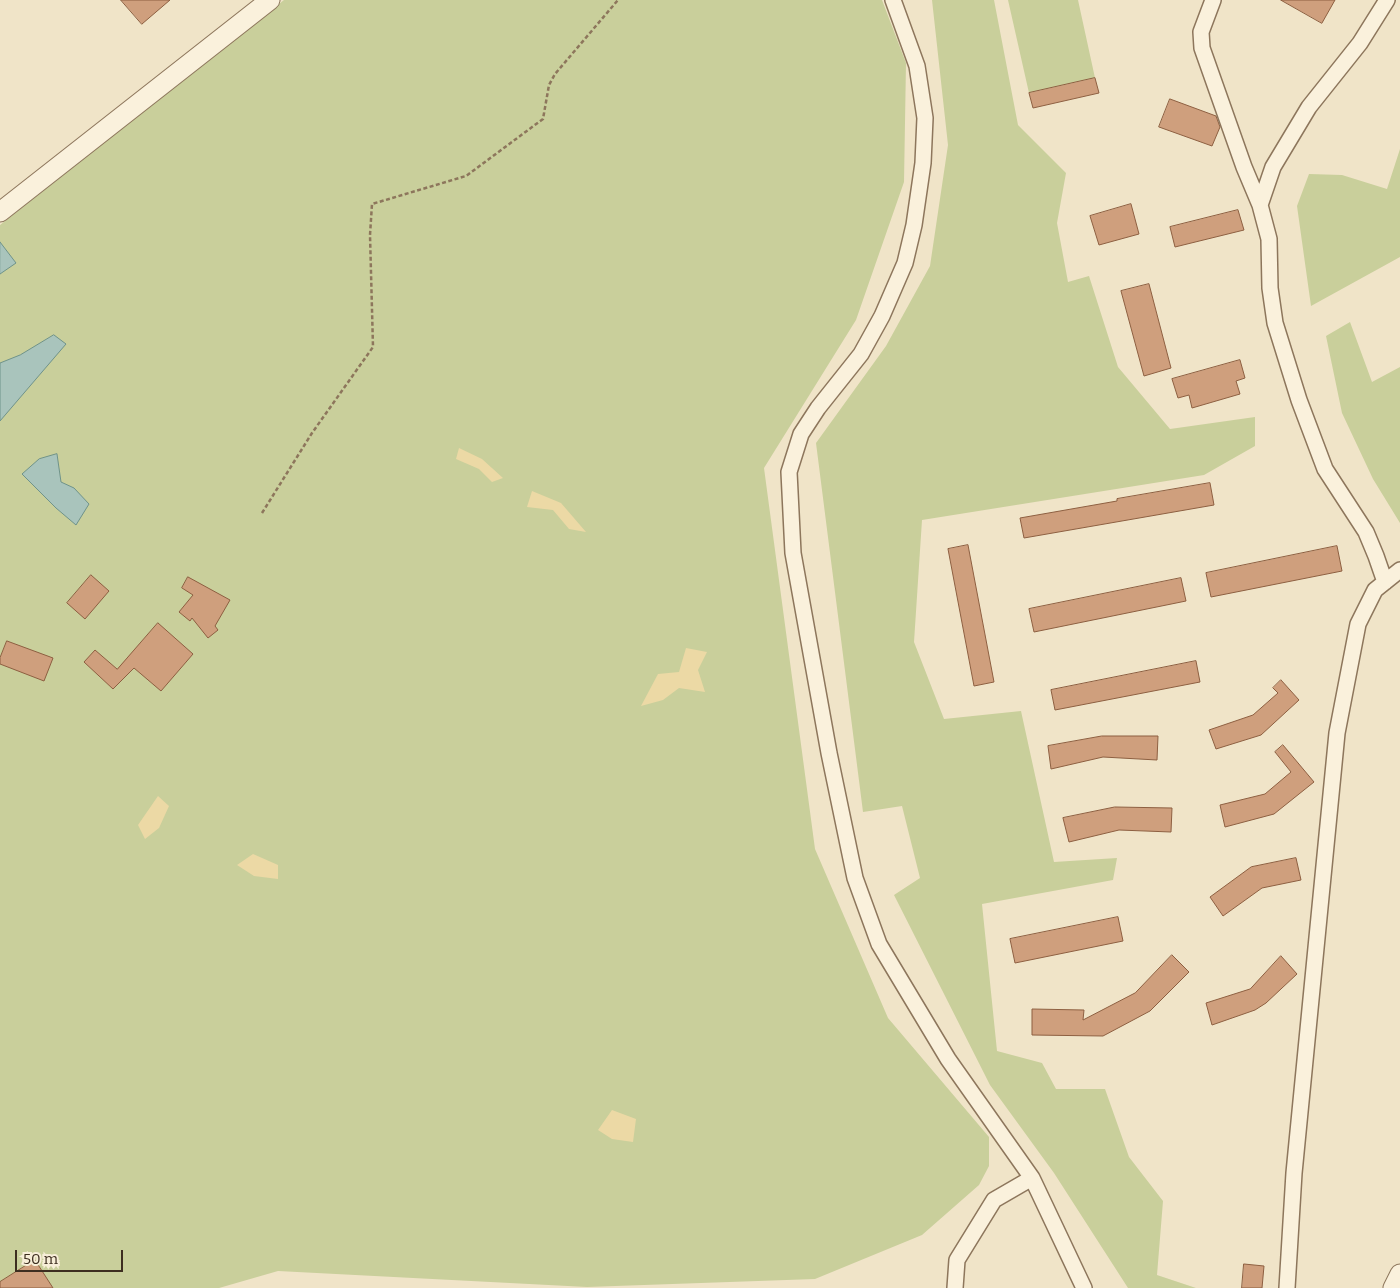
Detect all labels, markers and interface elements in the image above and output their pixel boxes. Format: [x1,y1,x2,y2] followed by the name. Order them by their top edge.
[18,1240,125,1272] scale bar
[23,1250,58,1268] text: 50 m

